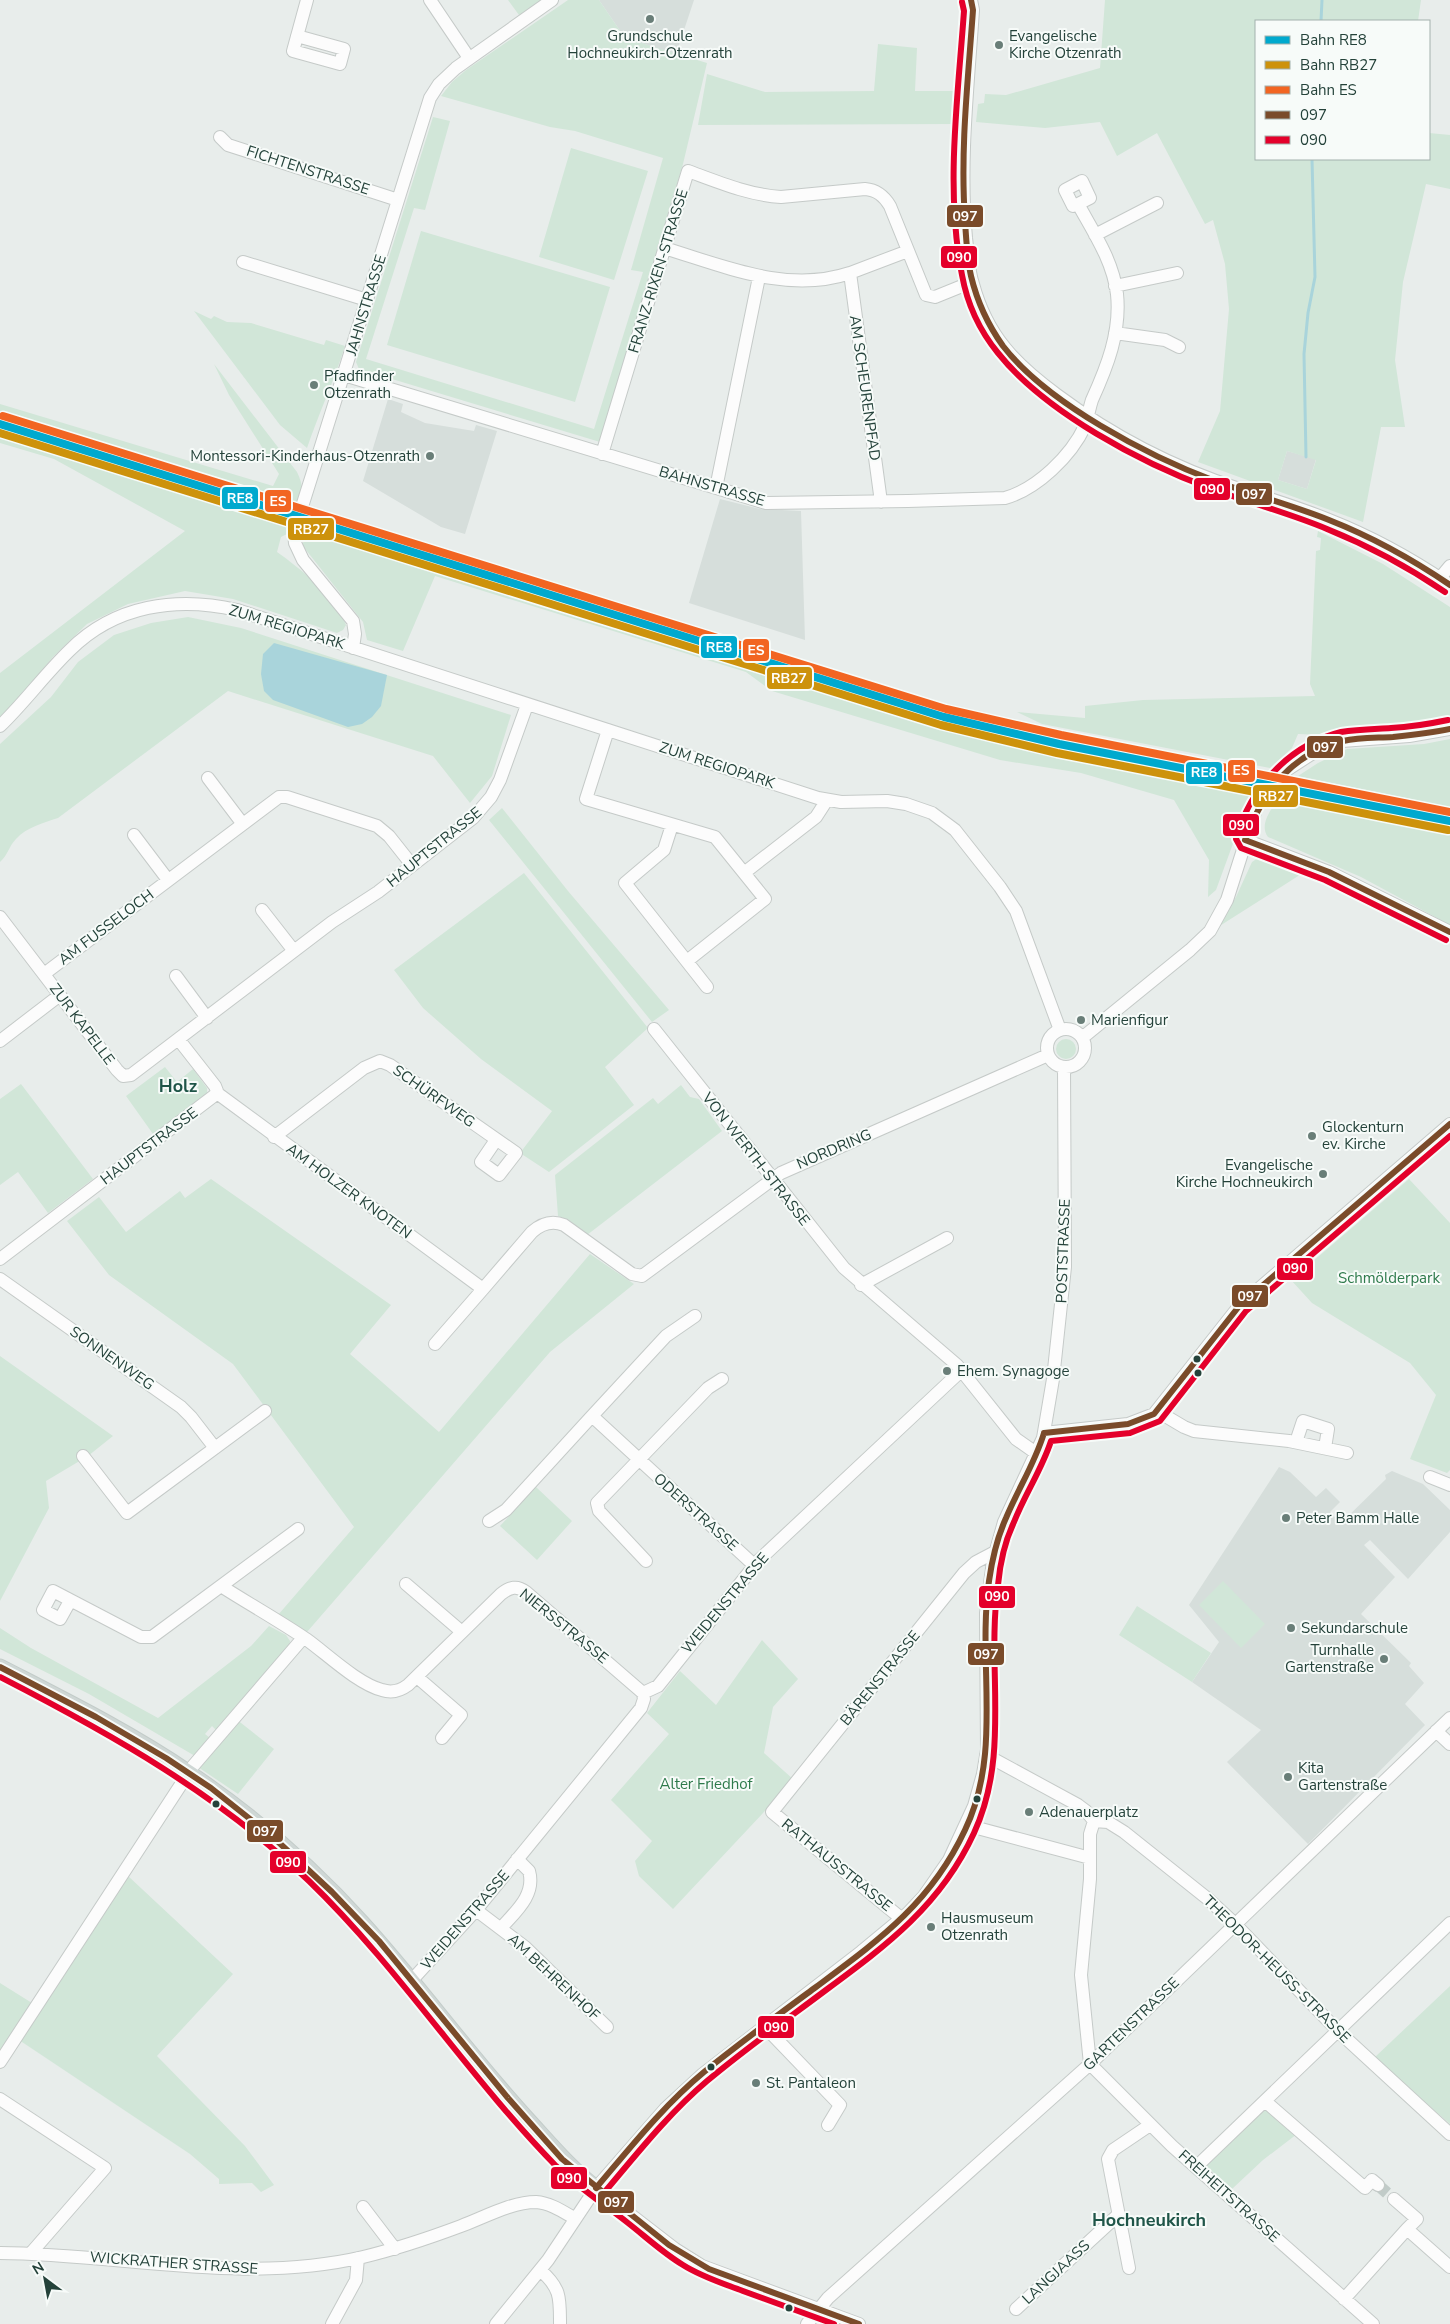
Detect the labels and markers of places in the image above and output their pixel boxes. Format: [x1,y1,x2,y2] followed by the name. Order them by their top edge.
[644,13,656,25] marker: Grundschule Hochneukirch-Otzenrath
[567,26,733,63] place label: Grundschule Hochneukirch-Otzenrath
[1009,26,1122,63] place label: Evangelische Kirche Otzenrath
[993,39,1005,51] marker: Evangelische Kirche Otzenrath
[324,366,395,403] place label: Pfadfinder Otzenrath
[308,379,320,391] marker: Pfadfinder Otzenrath
[190,446,420,466] place label: Montessori-Kinderhaus-Otzenrath
[424,450,436,462] marker: Montessori-Kinderhaus-Otzenrath
[1091,1010,1169,1030] place label: Marienfigur
[1075,1014,1087,1026] marker: Marienfigur
[1322,1117,1404,1154] place label: Glockenturn ev. Kirche
[1306,1130,1318,1142] marker: Glockenturn ev. Kirche
[1176,1155,1313,1192] place label: Evangelische Kirche Hochneukirch
[1317,1168,1329,1180] marker: Evangelische Kirche Hochneukirch
[1192,1354,1202,1364] unlabelled marker
[957,1361,1070,1381] place label: Ehem. Synagoge
[941,1365,953,1377] marker: Ehem. Synagoge
[1193,1368,1203,1378] unlabelled marker
[1296,1508,1419,1528] place label: Peter Bamm Halle
[1280,1512,1292,1524] marker: Peter Bamm Halle
[1301,1618,1408,1638] place label: Sekundarschule
[1285,1622,1297,1634] marker: Sekundarschule
[1285,1640,1374,1677] place label: Turnhalle Gartenstraße
[1378,1653,1390,1665] marker: Turnhalle Gartenstraße
[1298,1758,1387,1795] place label: Kita Gartenstraße
[1282,1771,1294,1783] marker: Kita Gartenstraße
[972,1794,982,1804] unlabelled marker
[211,1799,221,1809] unlabelled marker
[1039,1802,1138,1822] place label: Adenauerplatz
[1023,1806,1035,1818] marker: Adenauerplatz
[941,1908,1034,1945] place label: Hausmuseum Otzenrath
[925,1921,937,1933] marker: Hausmuseum Otzenrath
[706,2062,716,2072] unlabelled marker
[766,2073,856,2093] place label: St. Pantaleon
[750,2077,762,2089] marker: St. Pantaleon
[784,2303,794,2313] unlabelled marker

